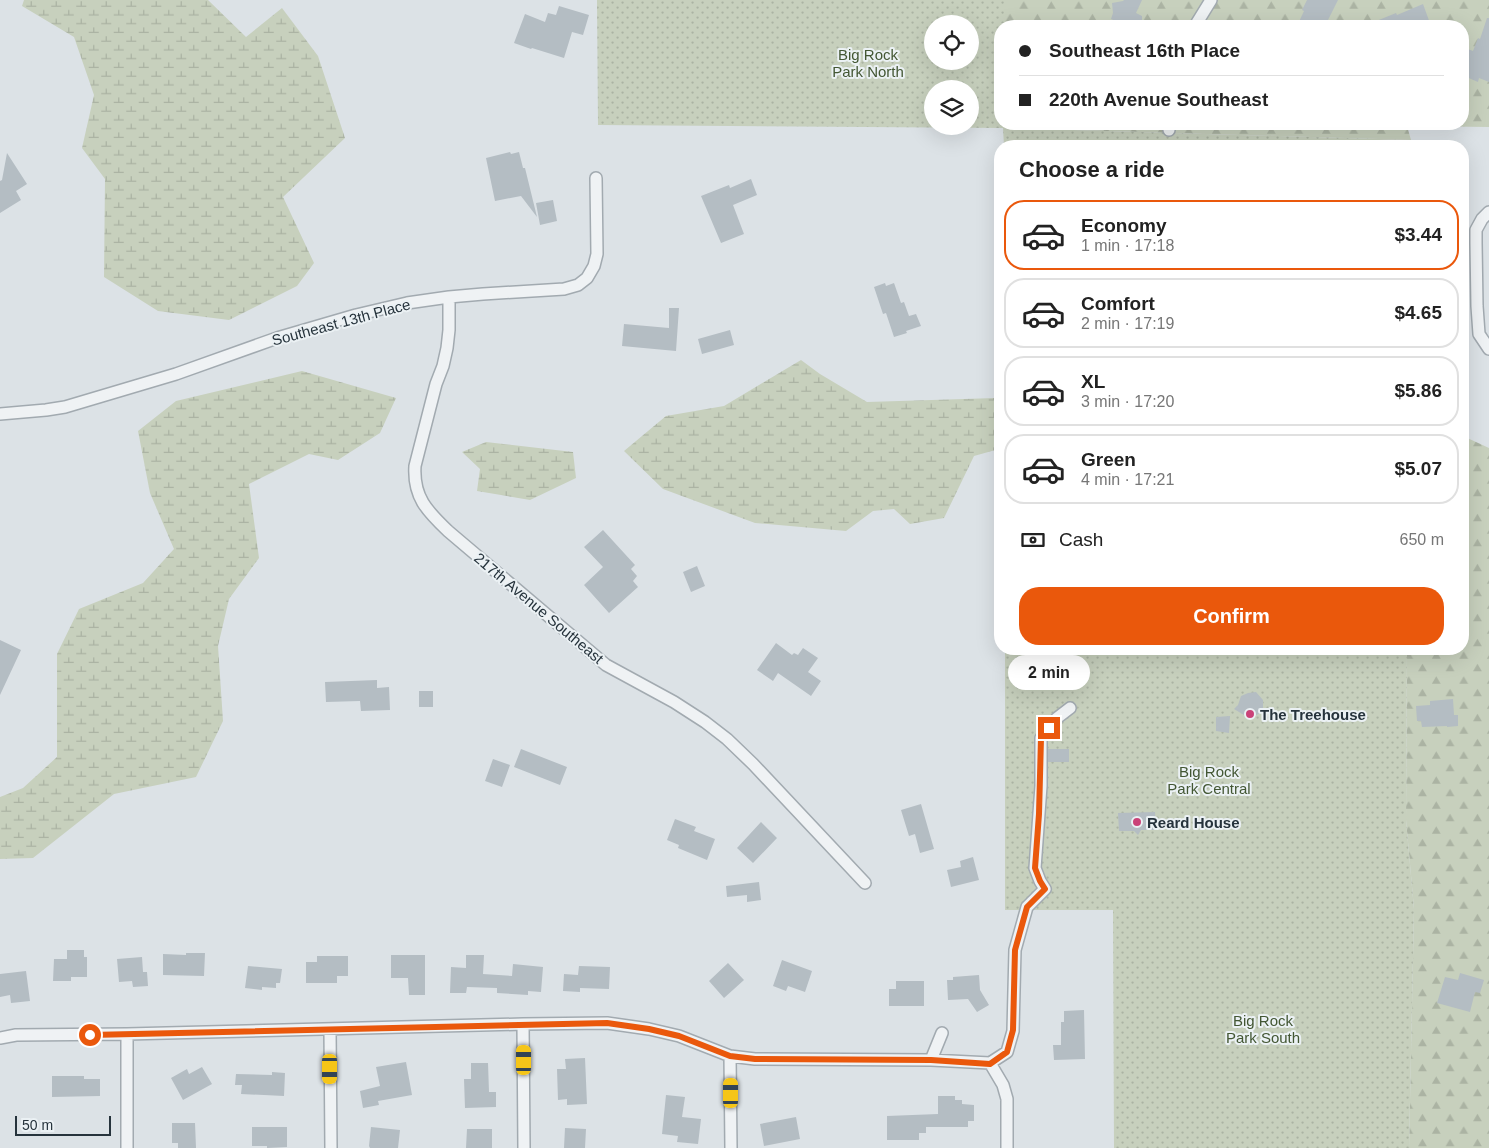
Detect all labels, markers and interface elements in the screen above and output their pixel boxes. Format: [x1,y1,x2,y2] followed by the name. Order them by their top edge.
[924,15,979,135] map controls
[924,15,979,70] button: locate
[1049,40,1240,61] text: Southeast 16th Place
[832,46,904,80] park label: Big Rock Park North
[924,80,979,135] button: layers
[1049,89,1268,110] text: 220th Avenue Southeast
[1019,157,1164,182] text: Choose a ride
[1021,213,1066,258] icon: car
[1081,215,1167,236] text: Economy
[1394,224,1442,245] text: $3.44
[1081,237,1174,254] text: 1 min · 17:18
[1021,291,1066,336] icon: car
[1081,293,1155,314] text: Comfort
[270,295,412,349] street label: Southeast 13th Place
[1394,302,1442,323] text: $4.65
[1081,315,1174,332] text: 2 min · 17:19
[1021,369,1066,414] icon: car
[1081,371,1105,392] text: XL
[1394,380,1442,401] text: $5.86
[1081,393,1174,410] text: 3 min · 17:20
[1021,447,1066,492] icon: car
[1081,449,1136,470] text: Green
[1394,458,1442,479] text: $5.07
[1081,471,1174,488] text: 4 min · 17:21
[1019,526,1047,554] icon: cash
[1059,529,1103,550] text: Cash
[1400,531,1444,548] text: 650 m
[471,549,608,667] street label: 217th Avenue Southeast
[1019,587,1444,645] button: Confirm
[1008,656,1090,690] callout: 2 min
[1028,664,1070,681] text: 2 min
[1260,706,1366,723] place label: The Treehouse
[1244,708,1256,720] marker: The Treehouse
[1038,717,1060,739] route end
[1167,763,1251,797] park label: Big Rock Park Central
[1147,814,1240,831] place label: Reard House
[1131,816,1143,828] marker: Reard House
[1226,1012,1300,1046] park label: Big Rock Park South
[79,1024,101,1046] route start
[516,1045,531,1075] car
[322,1054,337,1084] car
[723,1078,738,1108] car
[15,1113,111,1136] scale bar
[22,1117,53,1133] text: 50 m

